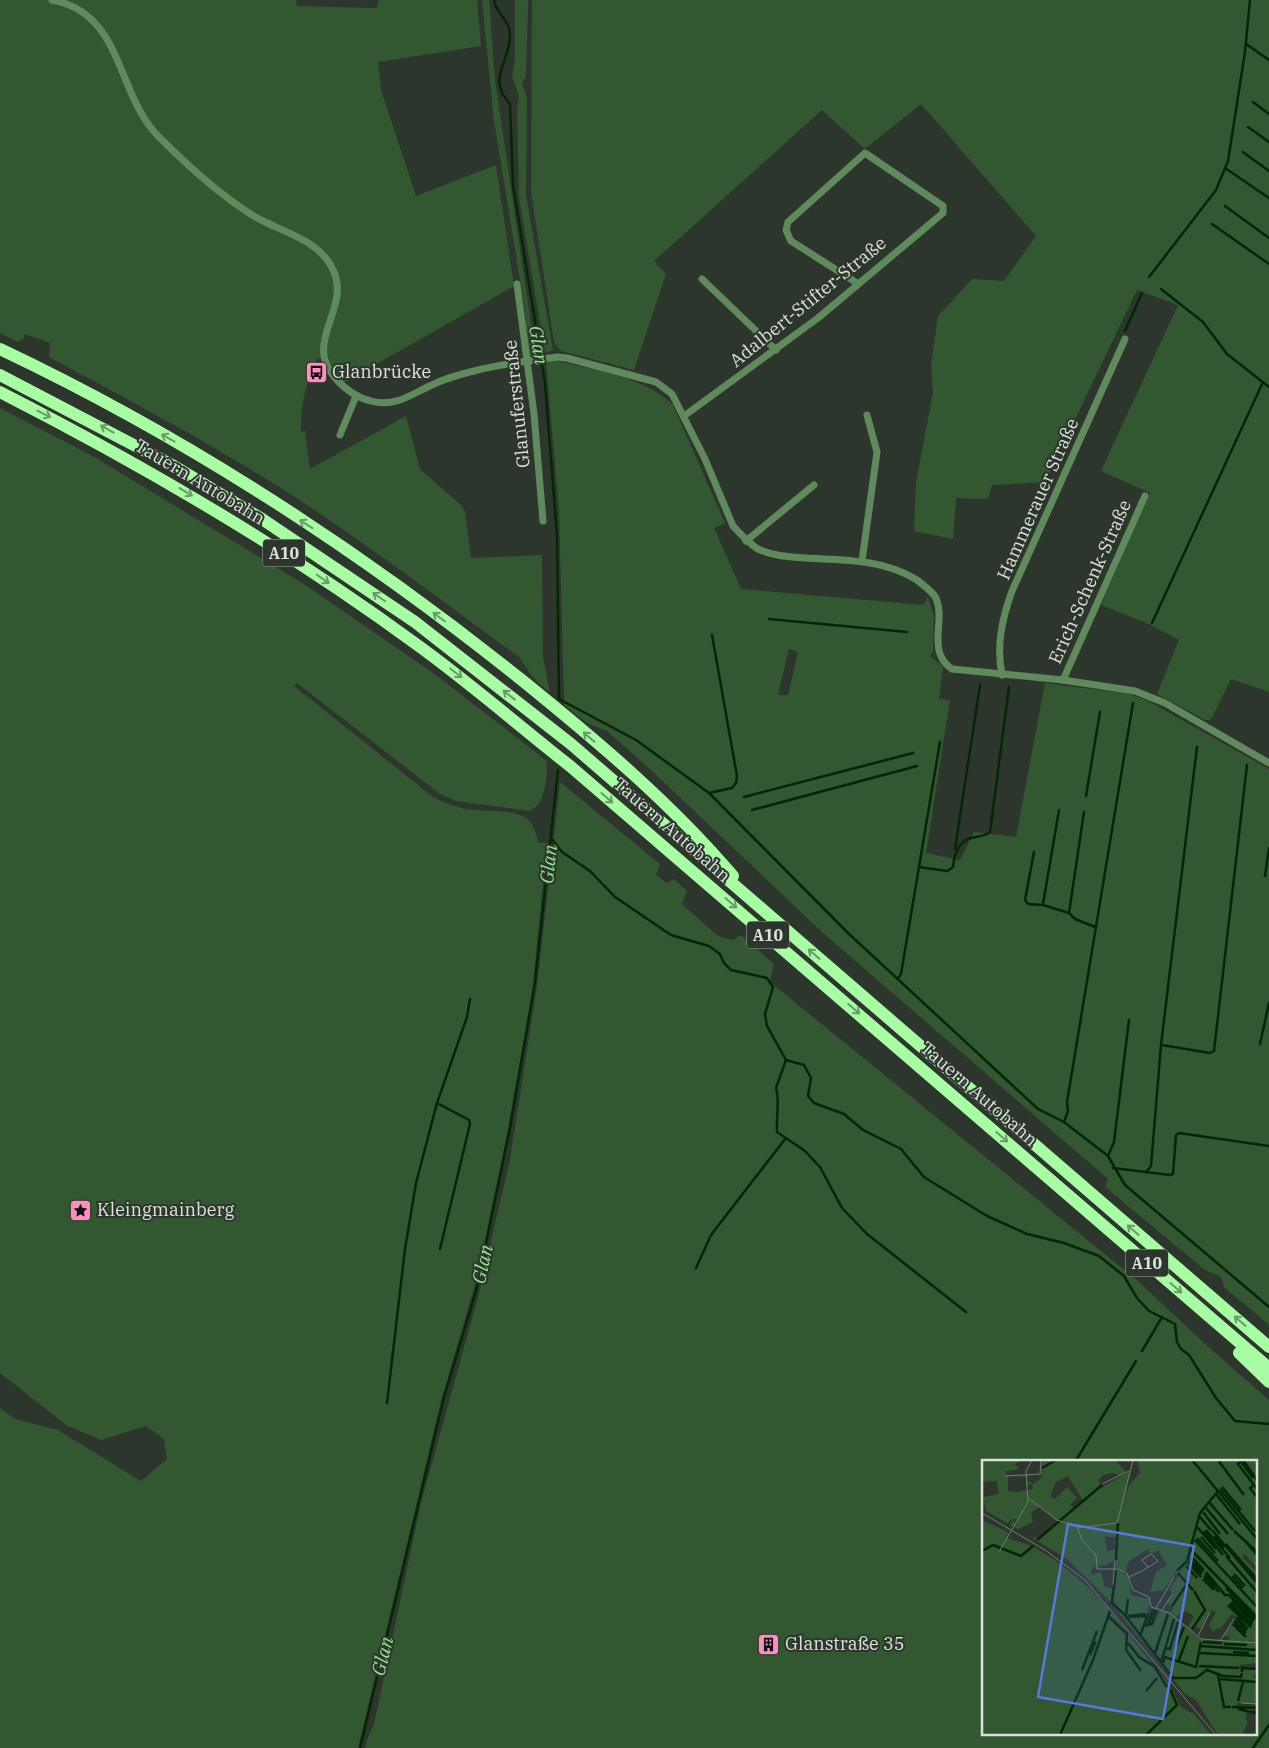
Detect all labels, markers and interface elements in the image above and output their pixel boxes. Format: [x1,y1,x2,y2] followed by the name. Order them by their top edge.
[725,231,891,372] street label: Adalbert-Stifter-Straße
[524,324,554,367] water label: Glan
[498,339,535,469] street label: Glanuferstraße
[304,360,328,384] bus stop icon: Glanbrücke
[332,360,431,383] place label: Glanbrücke
[36,409,51,419] one-way arrow
[992,414,1084,583] street label: Hammerauer Straße
[100,424,114,434] one-way arrow
[162,433,176,443] one-way arrow
[131,434,270,530] street label: Tauern Autobahn
[178,488,192,498] one-way arrow
[1043,496,1136,667] street label: Erich-Schenk-Straße
[300,519,314,529] one-way arrow
[263,540,305,566] road number: A10
[316,574,330,584] one-way arrow
[372,592,386,602] one-way arrow
[432,612,446,622] one-way arrow
[449,668,462,679] one-way arrow
[502,690,515,701] one-way arrow
[583,731,596,742] one-way arrow
[609,772,736,887] street label: Tauern Autobahn
[601,792,614,803] one-way arrow
[534,843,562,885] water label: Glan
[724,898,737,909] one-way arrow
[747,922,789,948] road number: A10
[807,948,820,960] one-way arrow
[847,1004,860,1015] one-way arrow
[916,1036,1043,1151] street label: Tauern Autobahn
[996,1132,1009,1143] one-way arrow
[69,1198,93,1222] place icon: Kleingmainberg
[97,1198,234,1221] place label: Kleingmainberg
[1127,1224,1140,1236] one-way arrow
[466,1242,498,1286] water label: Glan
[1126,1250,1168,1276] road number: A10
[1170,1282,1183,1293] one-way arrow
[1233,1316,1246,1327] one-way arrow
[982,1460,1256,1736] inset map
[757,1632,781,1656] building icon: Glanstraße 35
[785,1632,904,1655] place label: Glanstraße 35
[366,1634,398,1678] water label: Glan

